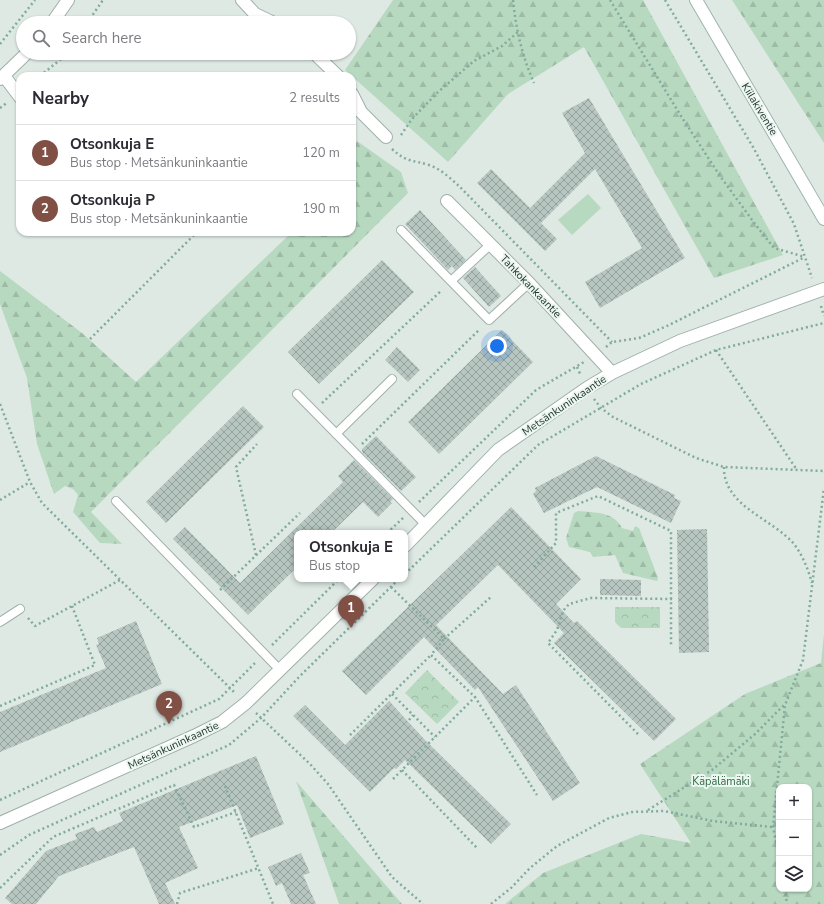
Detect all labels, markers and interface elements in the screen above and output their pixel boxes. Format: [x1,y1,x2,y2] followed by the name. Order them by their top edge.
[16,16,356,60] search box
[30,27,52,49] icon: search
[62,28,142,48] text: Search here
[738,80,781,139] street label: Kiilakiventie
[32,87,89,110] text: Nearby
[289,89,340,107] text: 2 results
[70,134,154,154] text: Otsonkuja E
[41,144,49,162] text: 1
[302,144,340,162] text: 120 m
[70,154,248,172] text: Bus stop · Metsänkuninkaantie
[70,190,155,210] text: Otsonkuja P
[41,200,49,218] text: 2
[302,200,340,218] text: 190 m
[70,210,248,228] text: Bus stop · Metsänkuninkaantie
[497,251,565,321] street label: Tahkokankaantie
[487,336,507,356] your location
[519,371,610,439] street label: Metsänkuninkaantie
[294,530,408,582] popup
[309,537,393,557] text: Otsonkuja E
[309,557,360,575] text: Bus stop
[338,595,364,628] pin: 1
[156,691,182,724] pin: 2
[125,718,221,773] street label: Metsänkuninkaantie
[692,774,750,789] park label: Käpälämäki
[776,784,812,892] map controls
[776,784,812,820] button: +
[776,820,812,856] button: −
[776,856,812,892] button: layers

